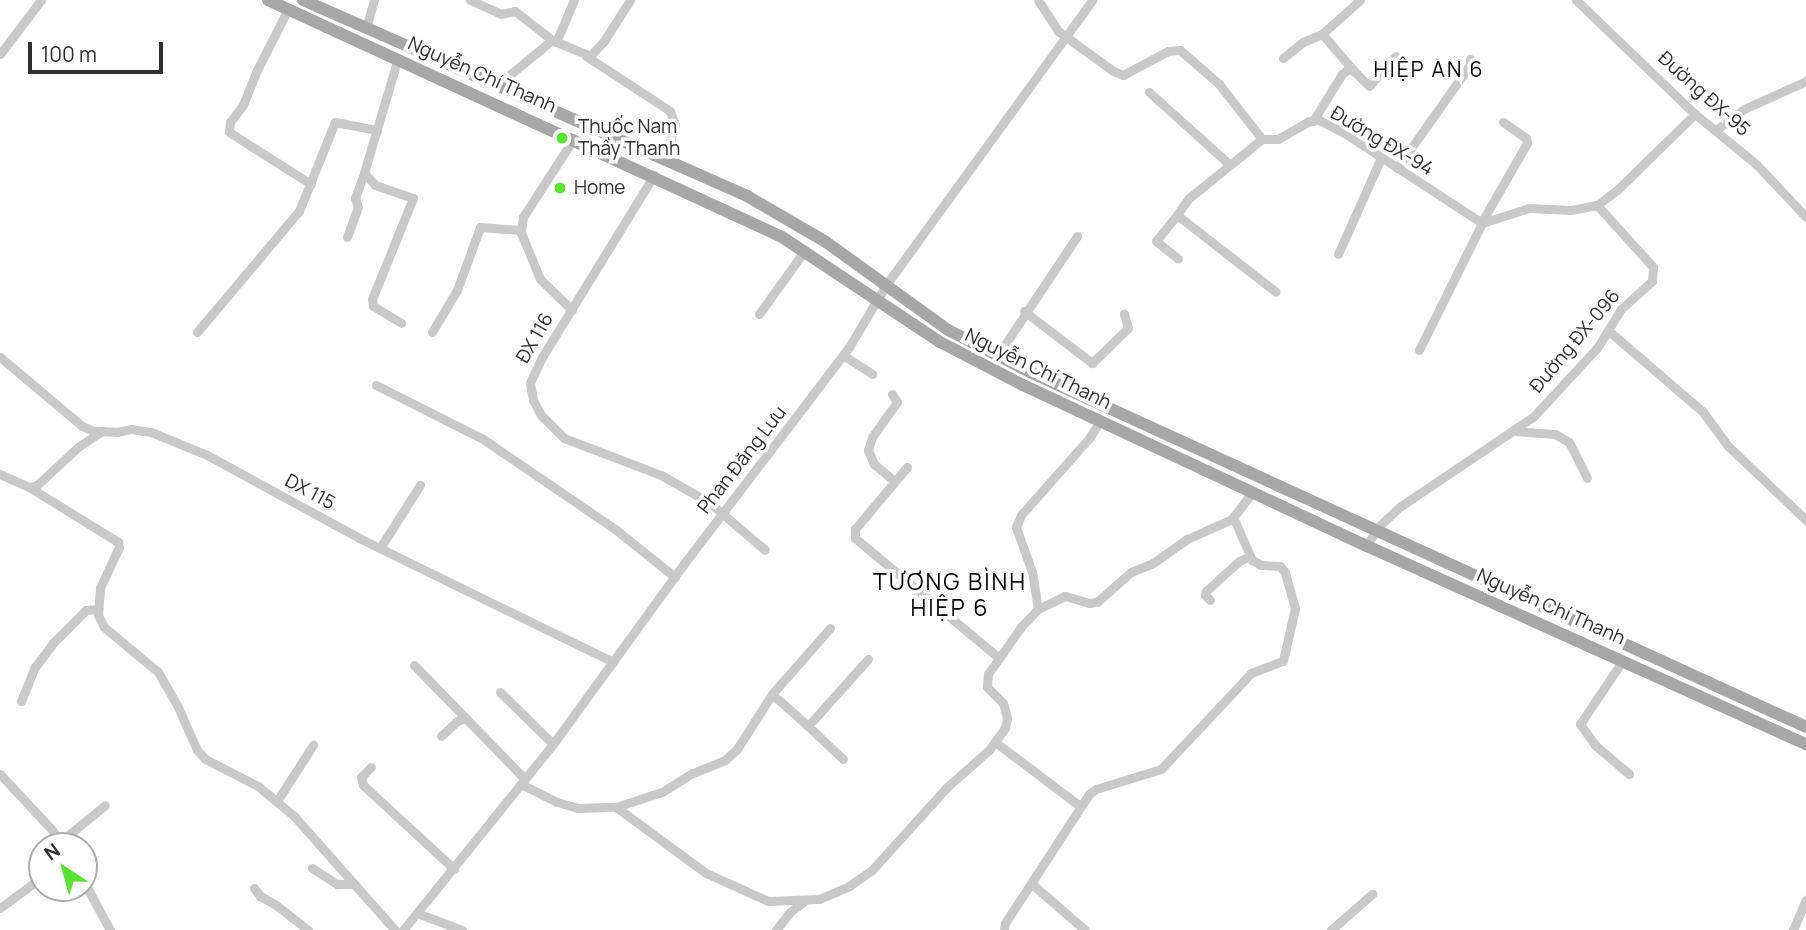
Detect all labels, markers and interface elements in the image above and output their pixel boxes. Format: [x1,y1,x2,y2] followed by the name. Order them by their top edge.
[32,28,166,72] scale bar
[404,32,560,118] street label: Nguyễn Chí Thanh
[41,40,97,68] text: 100 m
[1653,47,1755,141] street label: Đường ĐX-95
[1375,56,1483,82] district label: HIỆP AN 6
[1326,101,1438,181] street label: Đường ĐX-94
[578,116,680,160] place label: Thuốc Nam Thầy Thanh
[552,128,572,148] marker: Thuốc Nam Thầy Thanh
[574,177,625,199] place label: Home
[552,180,568,196] marker: Home
[1525,285,1625,397] street label: Đường ĐX-096
[512,309,558,367] street label: ĐX 116
[961,324,1115,414] street label: Nguyễn Chí Thanh
[693,402,791,518] street label: Phan Đăng Lưu
[281,469,339,515] street label: DX 115
[1473,564,1629,650] street label: Nguyễn Chí Thanh
[874,567,1026,621] district label: TƯƠNG BÌNH HIỆP 6
[28,832,98,902] north arrow
[39,837,65,866] text: N

